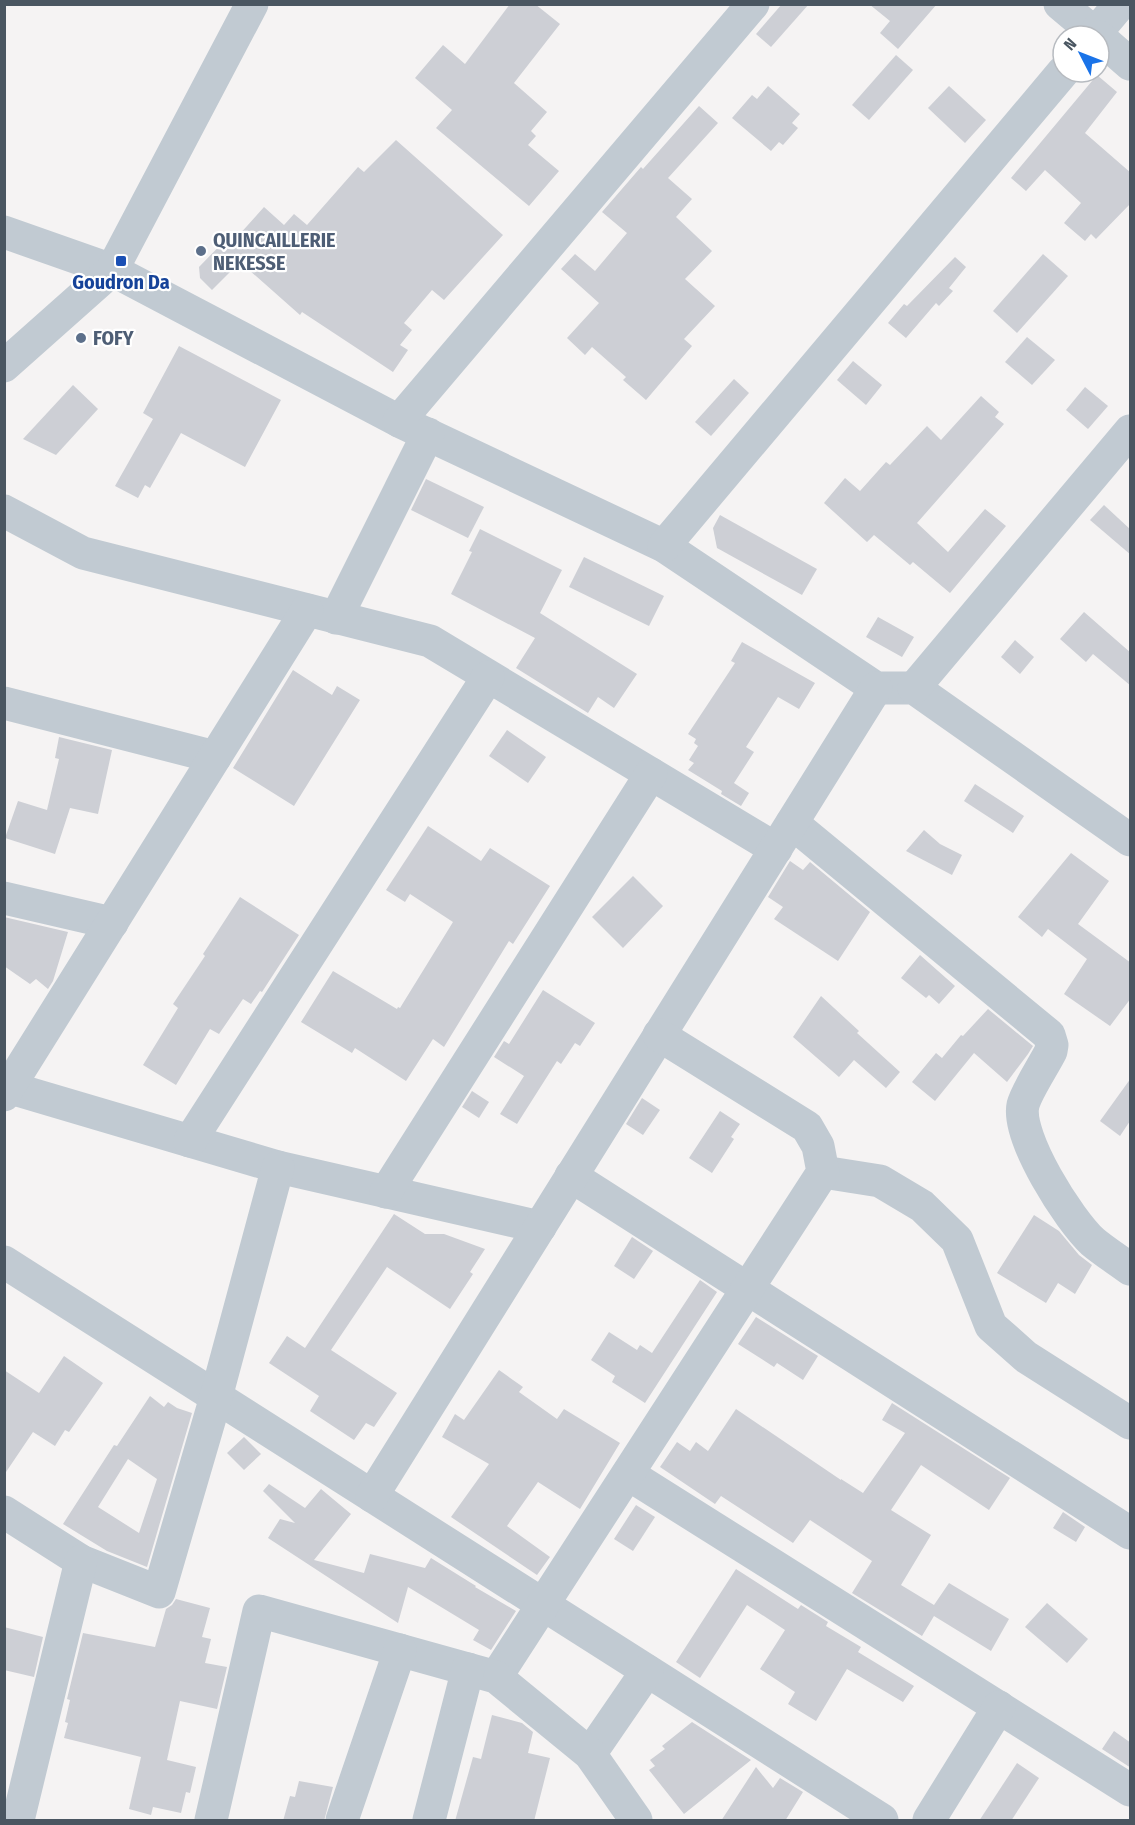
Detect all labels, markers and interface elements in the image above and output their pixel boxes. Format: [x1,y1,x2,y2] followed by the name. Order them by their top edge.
[1051,24,1111,84] north arrow
[1060,34,1080,54] text: N
[213,228,336,275] place label: QUINCAILLERIE NEKESSE
[194,244,208,258] marker: QUINCAILLERIE NEKESSE
[114,254,128,268] marker: Goudron Da
[72,270,170,294] place label: Goudron Da
[93,326,135,350] place label: FOFY
[74,331,88,345] marker: FOFY

